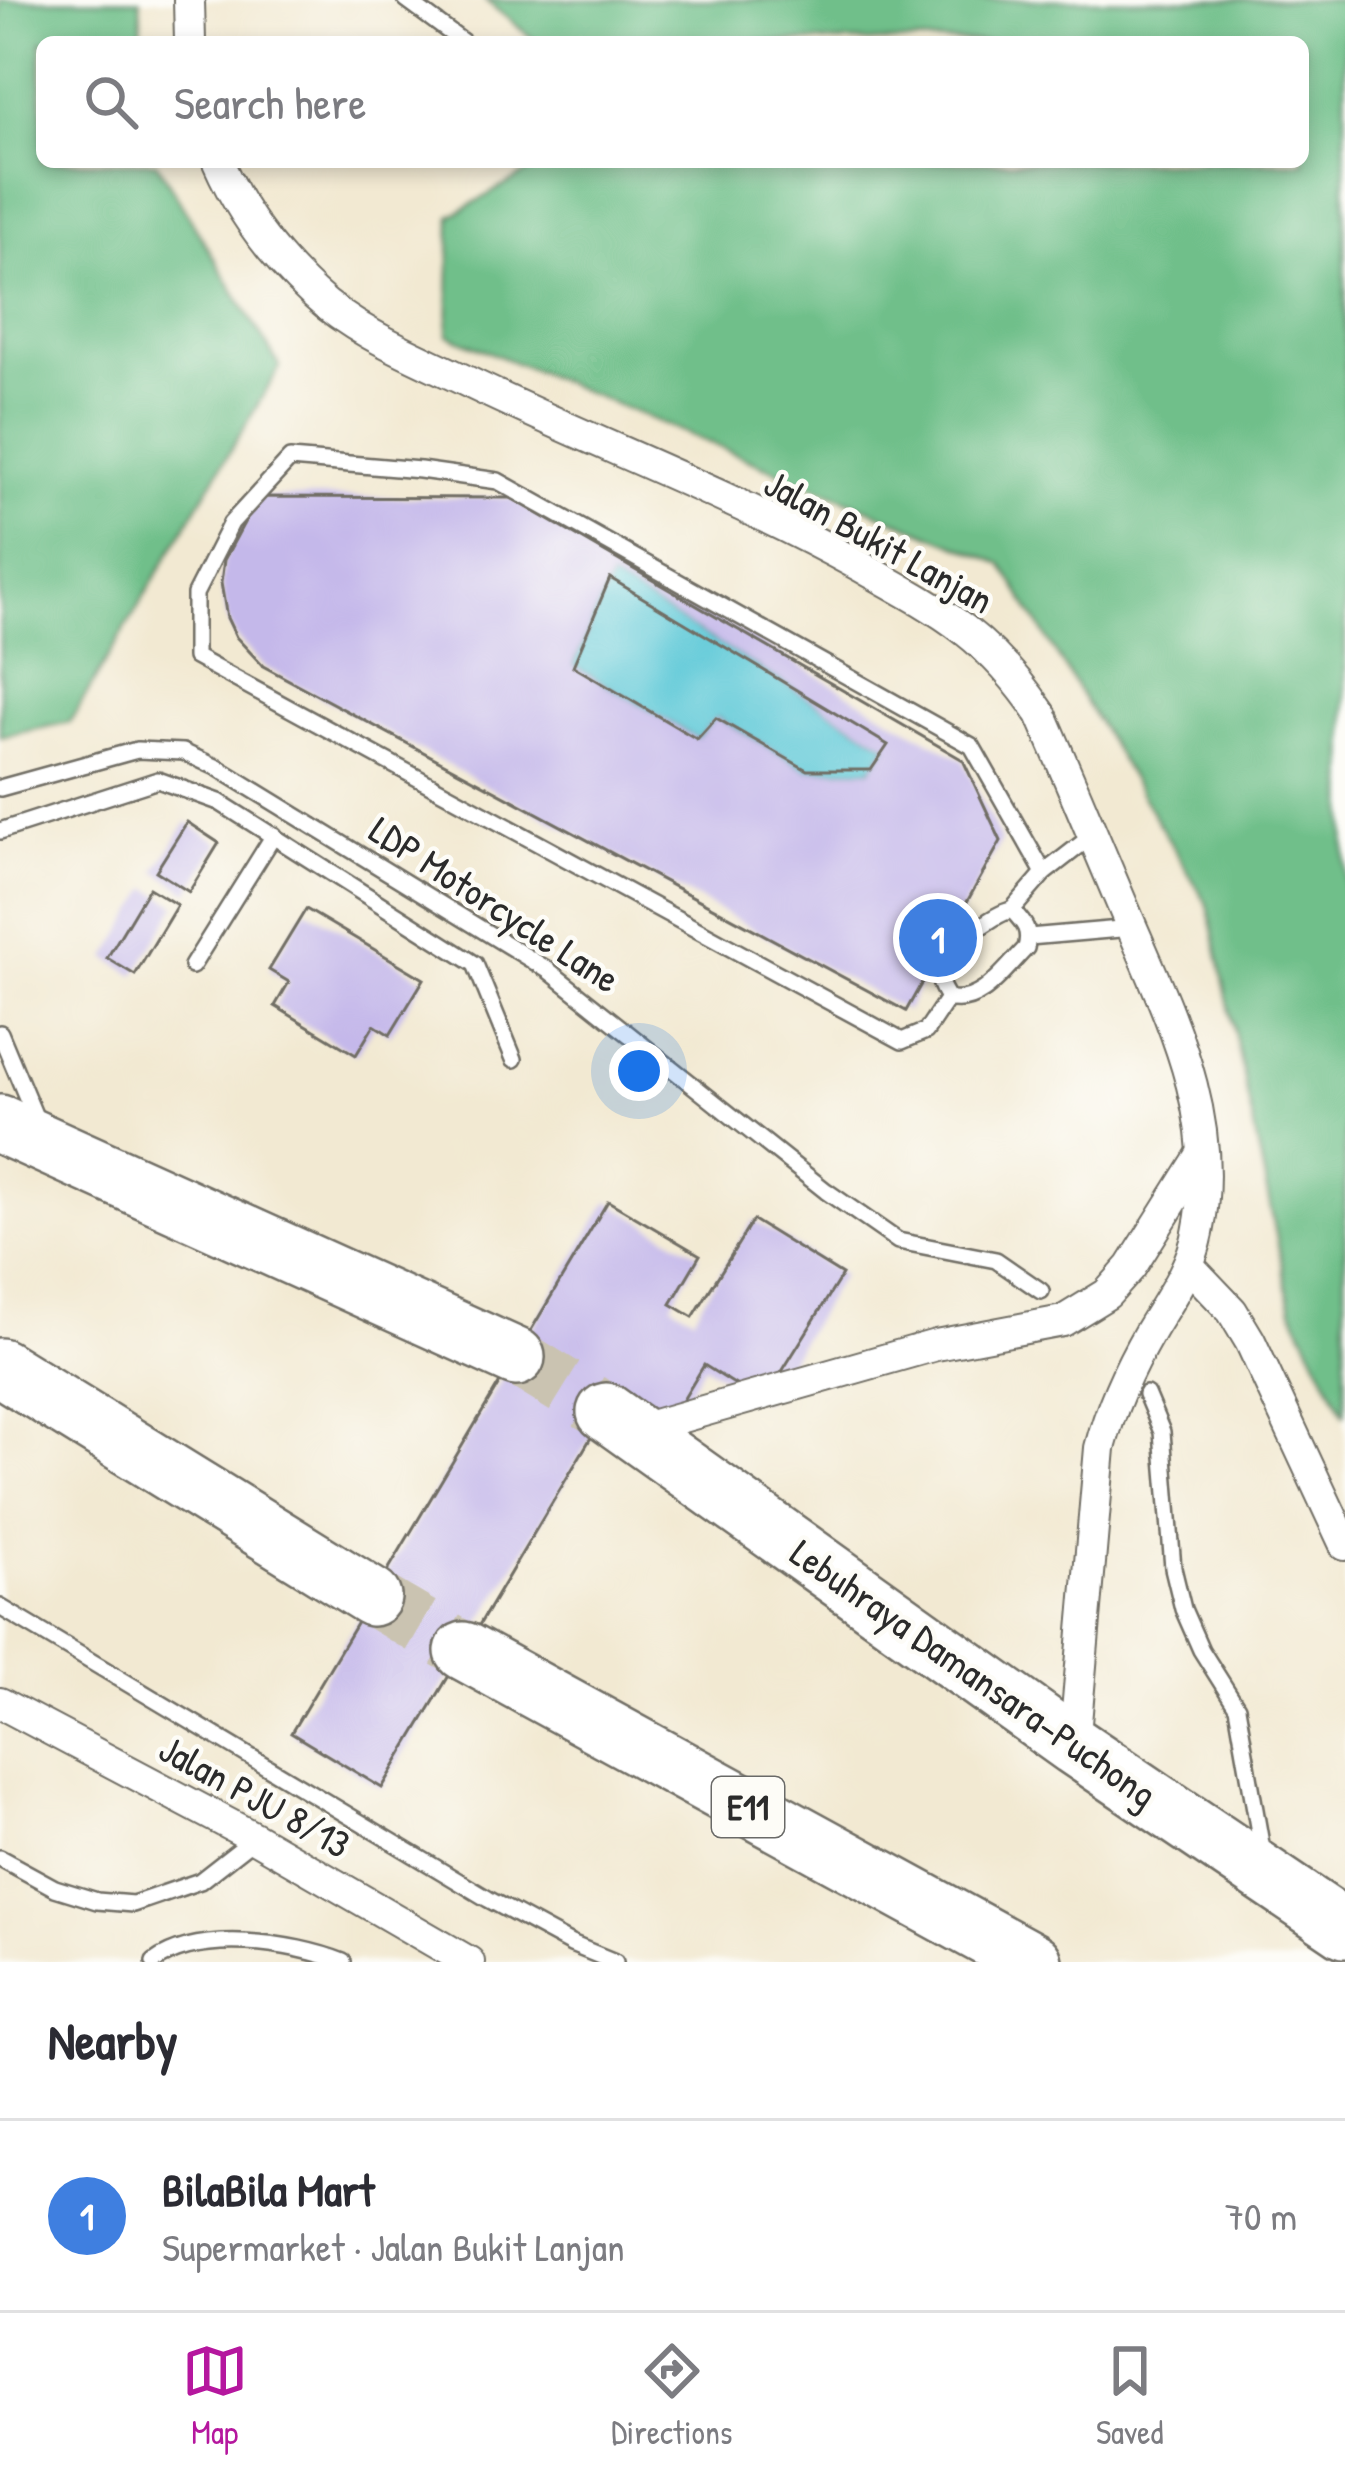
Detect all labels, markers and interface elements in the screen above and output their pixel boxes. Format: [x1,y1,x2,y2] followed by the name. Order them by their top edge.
[36,36,1309,168] search box
[78,69,144,135] icon: search
[174,72,366,133] text: Search here
[755,456,1003,625] street label: Jalan Bukit Lanjan
[360,803,631,1004] street label: LDP Motorcycle Lane
[899,893,977,983] pin: 1
[609,1041,669,1101] your location
[781,1526,1168,1819] street label: Lebuhraya Damansara–Puchong
[150,1721,360,1870] street label: Jalan PJU 8/13
[712,1777,784,1837] road number: E11
[48,2006,178,2075] text: Nearby
[162,2159,375,2220] text: BilaBila Mart
[80,2189,94,2242] text: 1
[1225,2189,1297,2242] text: 70 m
[162,2220,625,2273] text: Supermarket · Jalan Bukit Lanjan
[182,2338,248,2454] tab: Map
[611,2338,733,2454] tab: Directions
[1096,2338,1163,2454] tab: Saved

